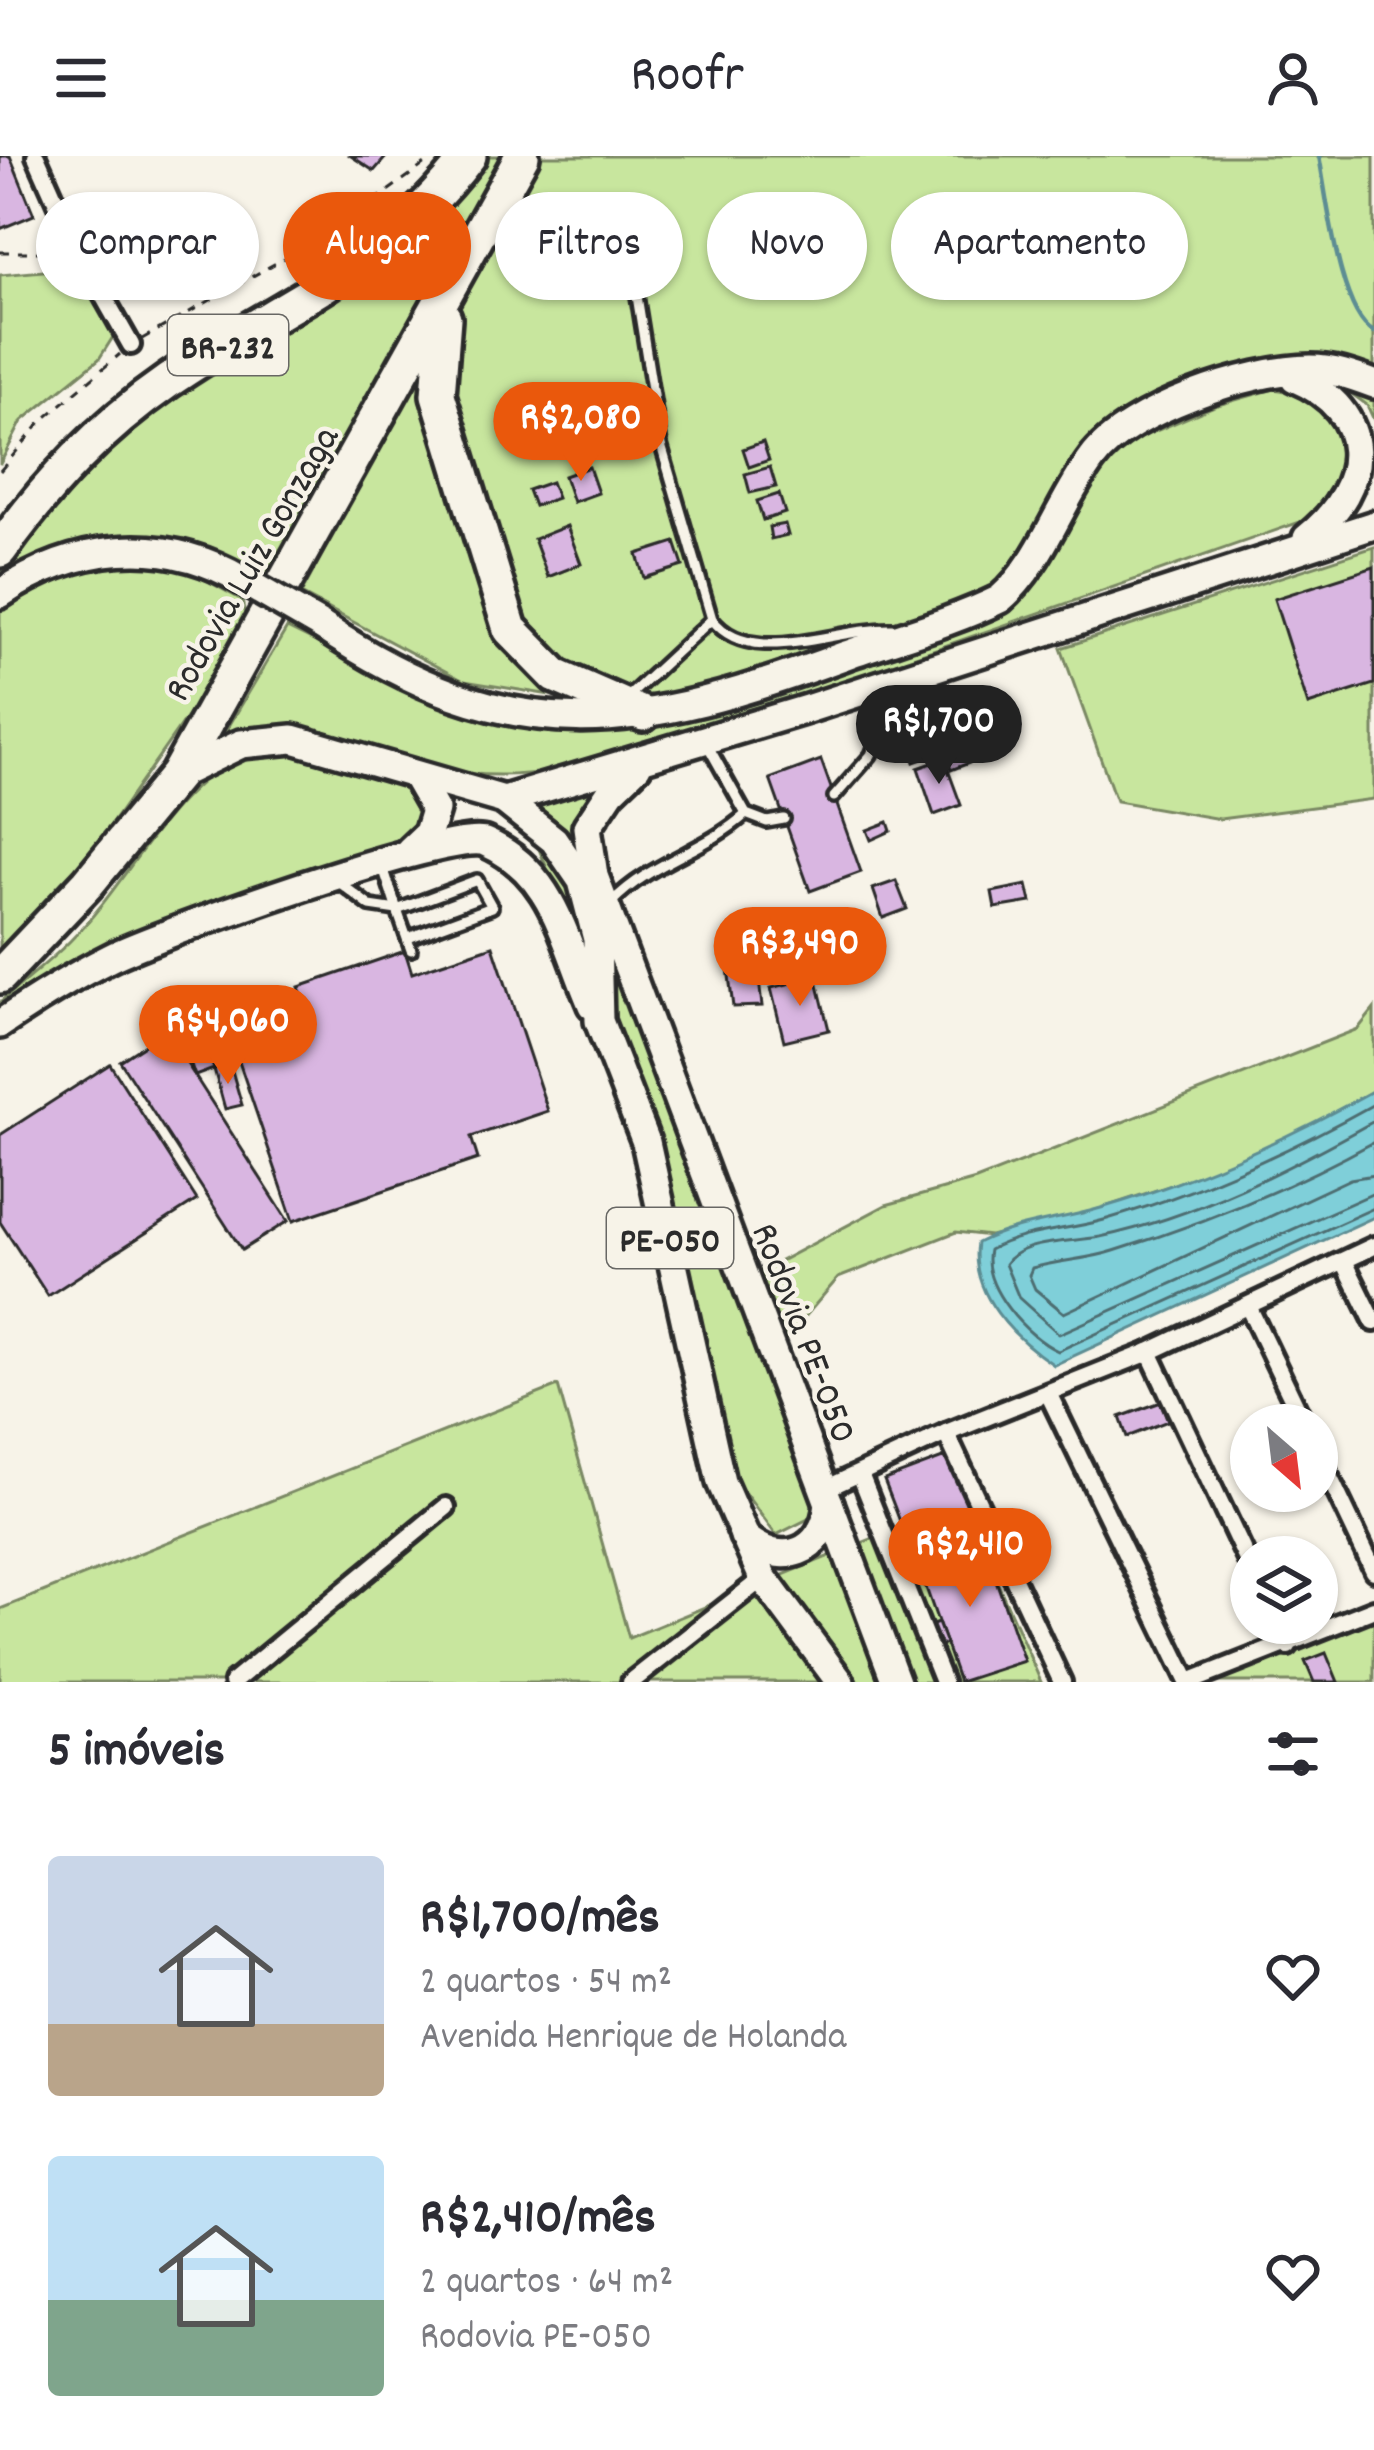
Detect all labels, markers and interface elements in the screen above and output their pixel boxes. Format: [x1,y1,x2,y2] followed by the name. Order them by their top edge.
[630,40,744,117] text: Roofr
[48,45,114,111] icon: menu
[1260,45,1326,111] icon: person
[36,192,259,300] chip: Comprar
[283,192,471,300] chip: Alugar
[495,192,683,300] chip: Filtros
[707,192,867,300] chip: Novo
[891,192,1188,300] chip: Apartamento
[168,315,288,375] road number: BR-232
[470,382,692,484] pin: R$2,080
[520,393,642,448] text: R$2,080
[153,417,356,713] street label: Rodovia Luiz Gonzaga
[828,685,1050,787] pin: R$1,700
[883,696,995,751] text: R$1,700
[689,907,911,1009] pin: R$3,490
[741,918,859,973] text: R$3,490
[117,985,339,1087] pin: R$4,060
[166,996,290,1051] text: R$4,060
[607,1208,733,1268] road number: PE-050
[734,1216,868,1452] street label: Rodovia PE-050
[1230,1404,1338,1512] north arrow
[1230,1404,1338,1644] map controls
[859,1508,1081,1610] pin: R$2,410
[915,1519,1025,1574] text: R$2,410
[1230,1536,1338,1644] button: layers
[48,1718,225,1790] text: 5 imóveis
[1260,1721,1326,1787] icon: filters
[420,1885,660,1957] text: R$1,700/mês
[144,1904,288,2048] icon: home
[1260,1943,1326,2009] icon: heart
[420,1957,672,2012] text: 2 quartos · 54 m²
[420,2012,846,2067] text: Avenida Henrique de Holanda
[420,2185,656,2257] text: R$2,410/mês
[144,2204,288,2348] icon: home
[1260,2243,1326,2309] icon: heart
[420,2257,673,2312] text: 2 quartos · 64 m²
[420,2312,652,2367] text: Rodovia PE-050

